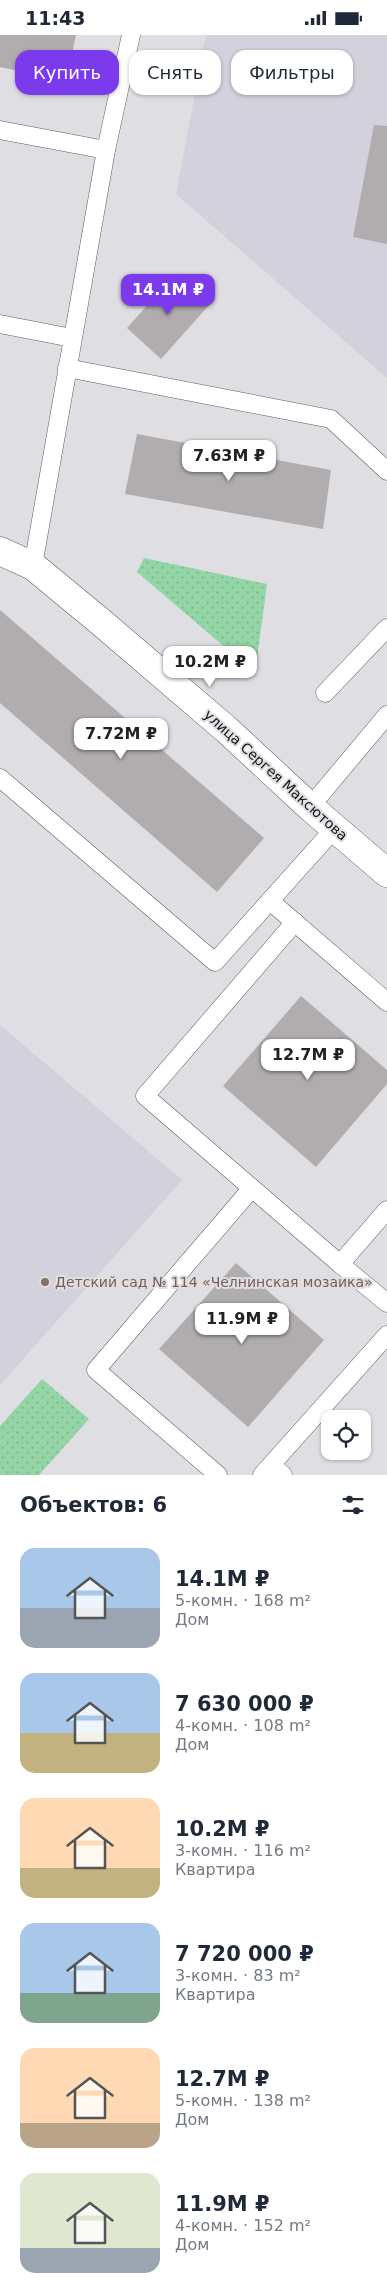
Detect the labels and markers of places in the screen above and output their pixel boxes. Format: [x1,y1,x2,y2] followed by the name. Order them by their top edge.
[122,273,214,316] pin: 14.1M ₽
[183,439,275,482] pin: 7.63M ₽
[164,645,256,688] pin: 10.2M ₽
[75,717,167,760] pin: 7.72M ₽
[262,1039,354,1081] pin: 12.7M ₽
[55,1274,373,1290] place label: Детский сад № 114 «Челнинская мозаика»
[39,1276,51,1288] marker: Детский сад № 114 «Челнинская мозаика»
[196,1303,288,1345] pin: 11.9M ₽

